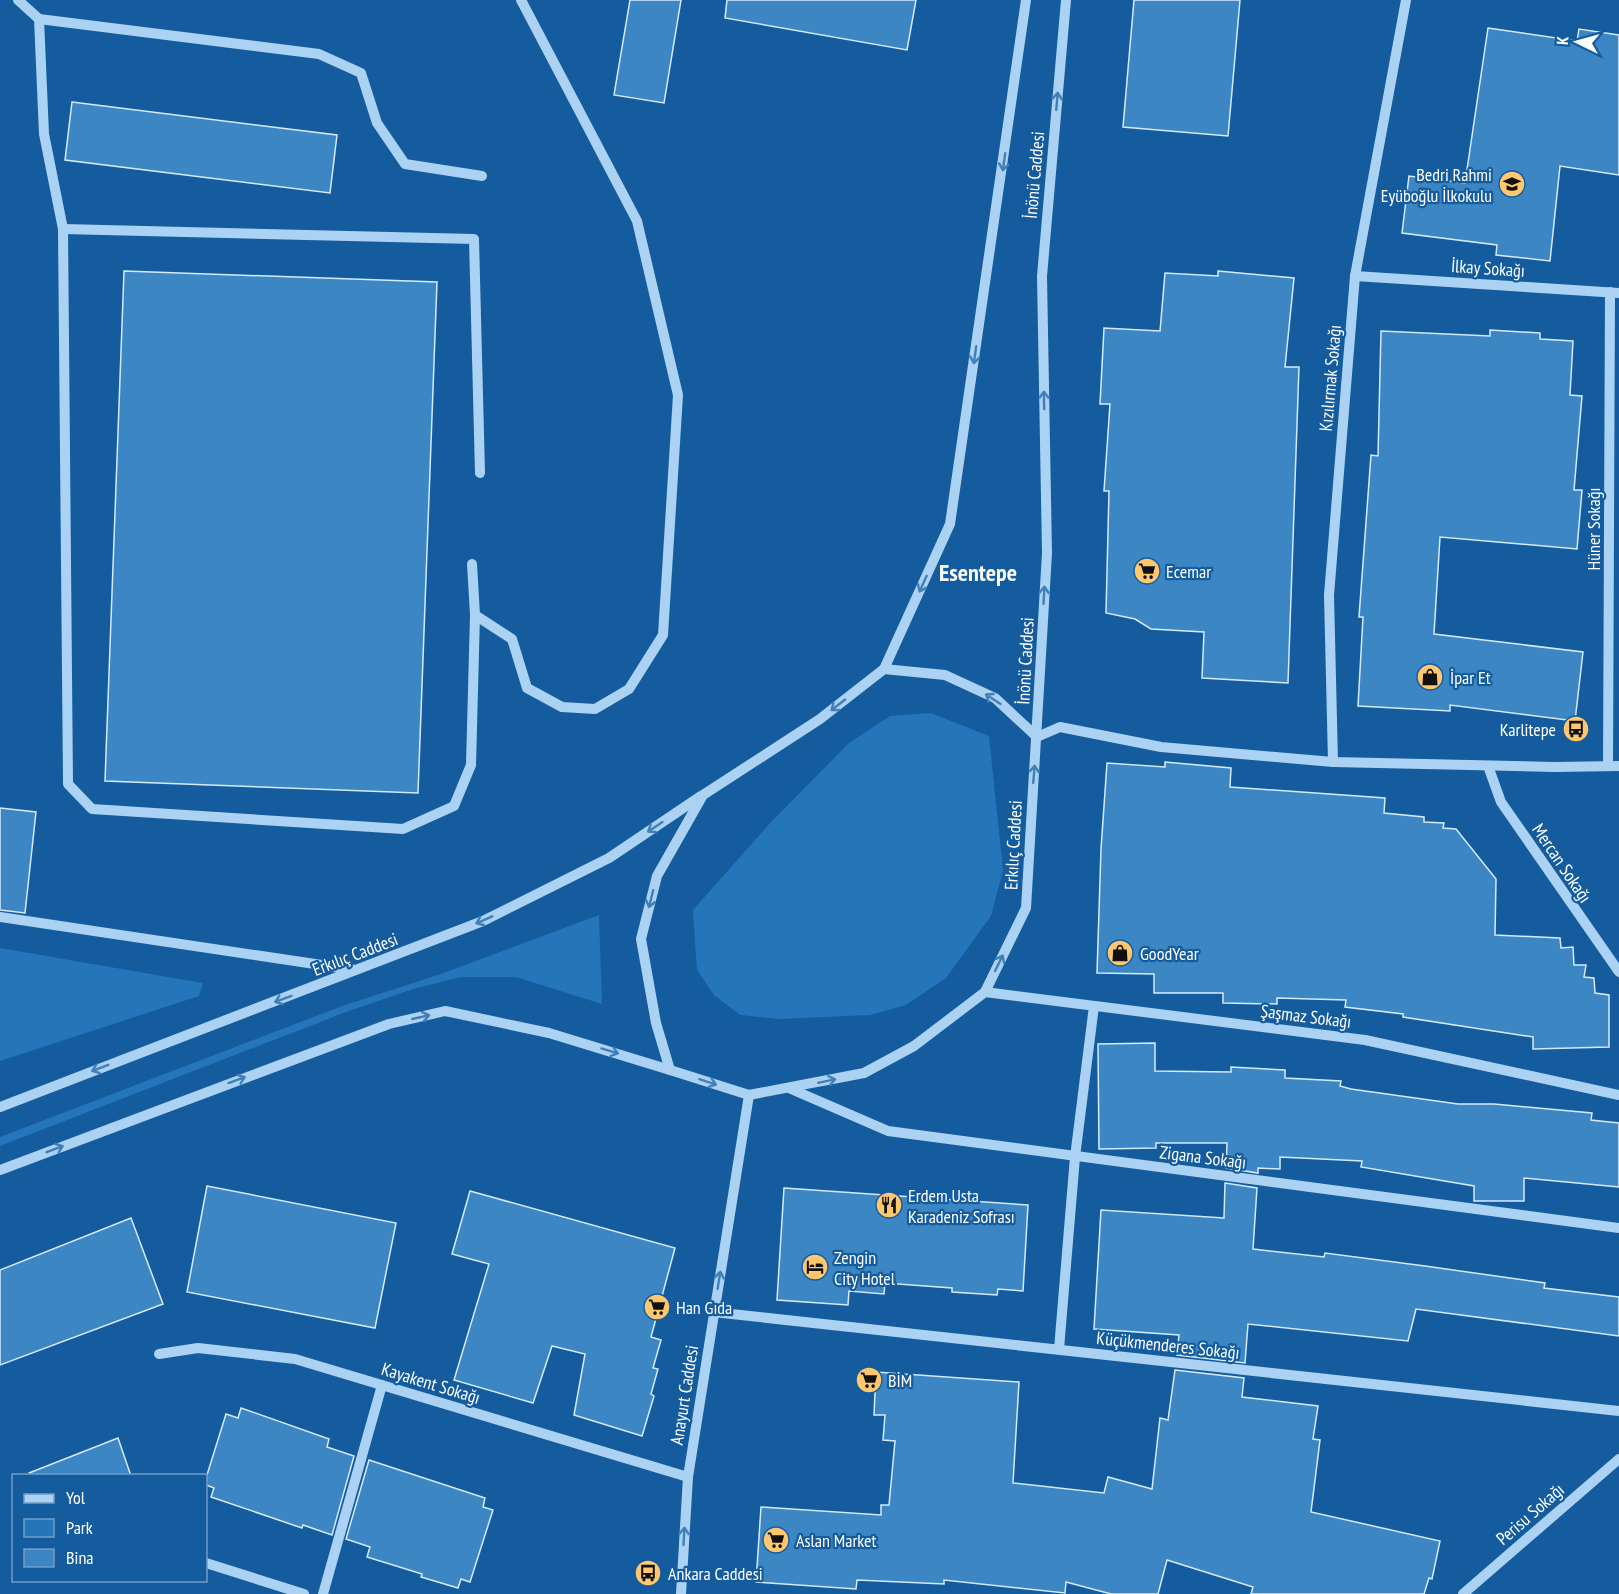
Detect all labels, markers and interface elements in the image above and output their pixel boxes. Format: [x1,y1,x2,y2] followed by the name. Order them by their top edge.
[1547,12,1607,72] north arrow
[1552,35,1572,46] text: K
[1052,91,1063,111] one-way arrow
[1019,130,1049,220] street label: İnönü Caddesi
[999,152,1010,171] one-way arrow
[1381,163,1492,207] place label: Bedri Rahmi Eyüboğlu İlkokulu
[1497,169,1527,199] school or university icon: Bedri Rahmi Eyüboğlu İlkokulu
[1450,254,1526,282] street label: İlkay Sokağı
[1314,324,1346,432] street label: Kızılırmak Sokağı
[969,344,980,364] one-way arrow
[1038,391,1050,411] one-way arrow
[1582,488,1605,570] street label: Hüner Sokağı
[1132,556,1162,586] supermarket icon: Ecemar
[939,557,1017,588] district label: Esentepe
[1166,560,1211,583] place label: Ecemar
[916,575,928,593] one-way arrow
[1039,586,1050,606] one-way arrow
[1011,617,1039,705] street label: İnönü Caddesi
[1415,662,1445,692] shop icon: İpar Et
[1450,666,1491,689] place label: İpar Et
[985,693,1002,706] one-way arrow
[830,698,846,711] one-way arrow
[1561,714,1591,744] bus stop icon: Karlitepe
[1500,718,1556,741] place label: Karlitepe
[1029,765,1040,785] one-way arrow
[999,800,1027,890] street label: Erkılıç Caddesi
[1527,819,1597,907] street label: Mercan Sokağı
[647,821,664,833] one-way arrow
[645,889,657,908] one-way arrow
[475,916,493,927] one-way arrow
[309,927,401,981] street label: Erkılıç Caddesi
[1105,938,1135,968] shop icon: GoodYear
[1140,942,1199,965] place label: GoodYear
[994,954,1006,972] one-way arrow
[274,994,293,1005] one-way arrow
[1259,999,1353,1033] street label: Şaşmaz Sokağı
[411,1010,430,1022] one-way arrow
[601,1046,620,1057] one-way arrow
[92,1063,110,1074] one-way arrow
[227,1074,246,1085] one-way arrow
[817,1075,837,1086] one-way arrow
[698,1077,717,1088] one-way arrow
[1158,1140,1248,1174] street label: Zigana Sokağı
[45,1143,64,1154] one-way arrow
[908,1184,1015,1228] place label: Erdem Usta Karadeniz Sofrası
[874,1190,904,1220] restaurant icon: Erdem Usta Karadeniz Sofrası
[834,1246,896,1290] place label: Zengin City Hotel
[800,1252,830,1282] hotel icon: Zengin City Hotel
[713,1271,724,1290] one-way arrow
[642,1292,672,1322] supermarket icon: Han Gıda
[676,1296,732,1319] place label: Han Gıda
[1095,1326,1241,1364] street label: Küçükmenderes Sokağı
[665,1344,703,1446] street label: Anayurt Caddesi
[379,1357,483,1409] street label: Kayakent Sokağı
[854,1365,884,1395] supermarket icon: BİM
[888,1369,912,1392] place label: BİM
[12,1474,207,1582] legend
[1491,1478,1569,1550] street label: Perisu Sokağı
[66,1486,86,1509] text: Yol
[66,1516,93,1539] text: Park
[761,1525,791,1555] supermarket icon: Aslan Market
[679,1526,690,1546] one-way arrow
[796,1529,877,1552] place label: Aslan Market
[66,1546,94,1569] text: Bina
[633,1558,663,1588] bus stop icon: Ankara Caddesi
[668,1562,763,1585] place label: Ankara Caddesi

